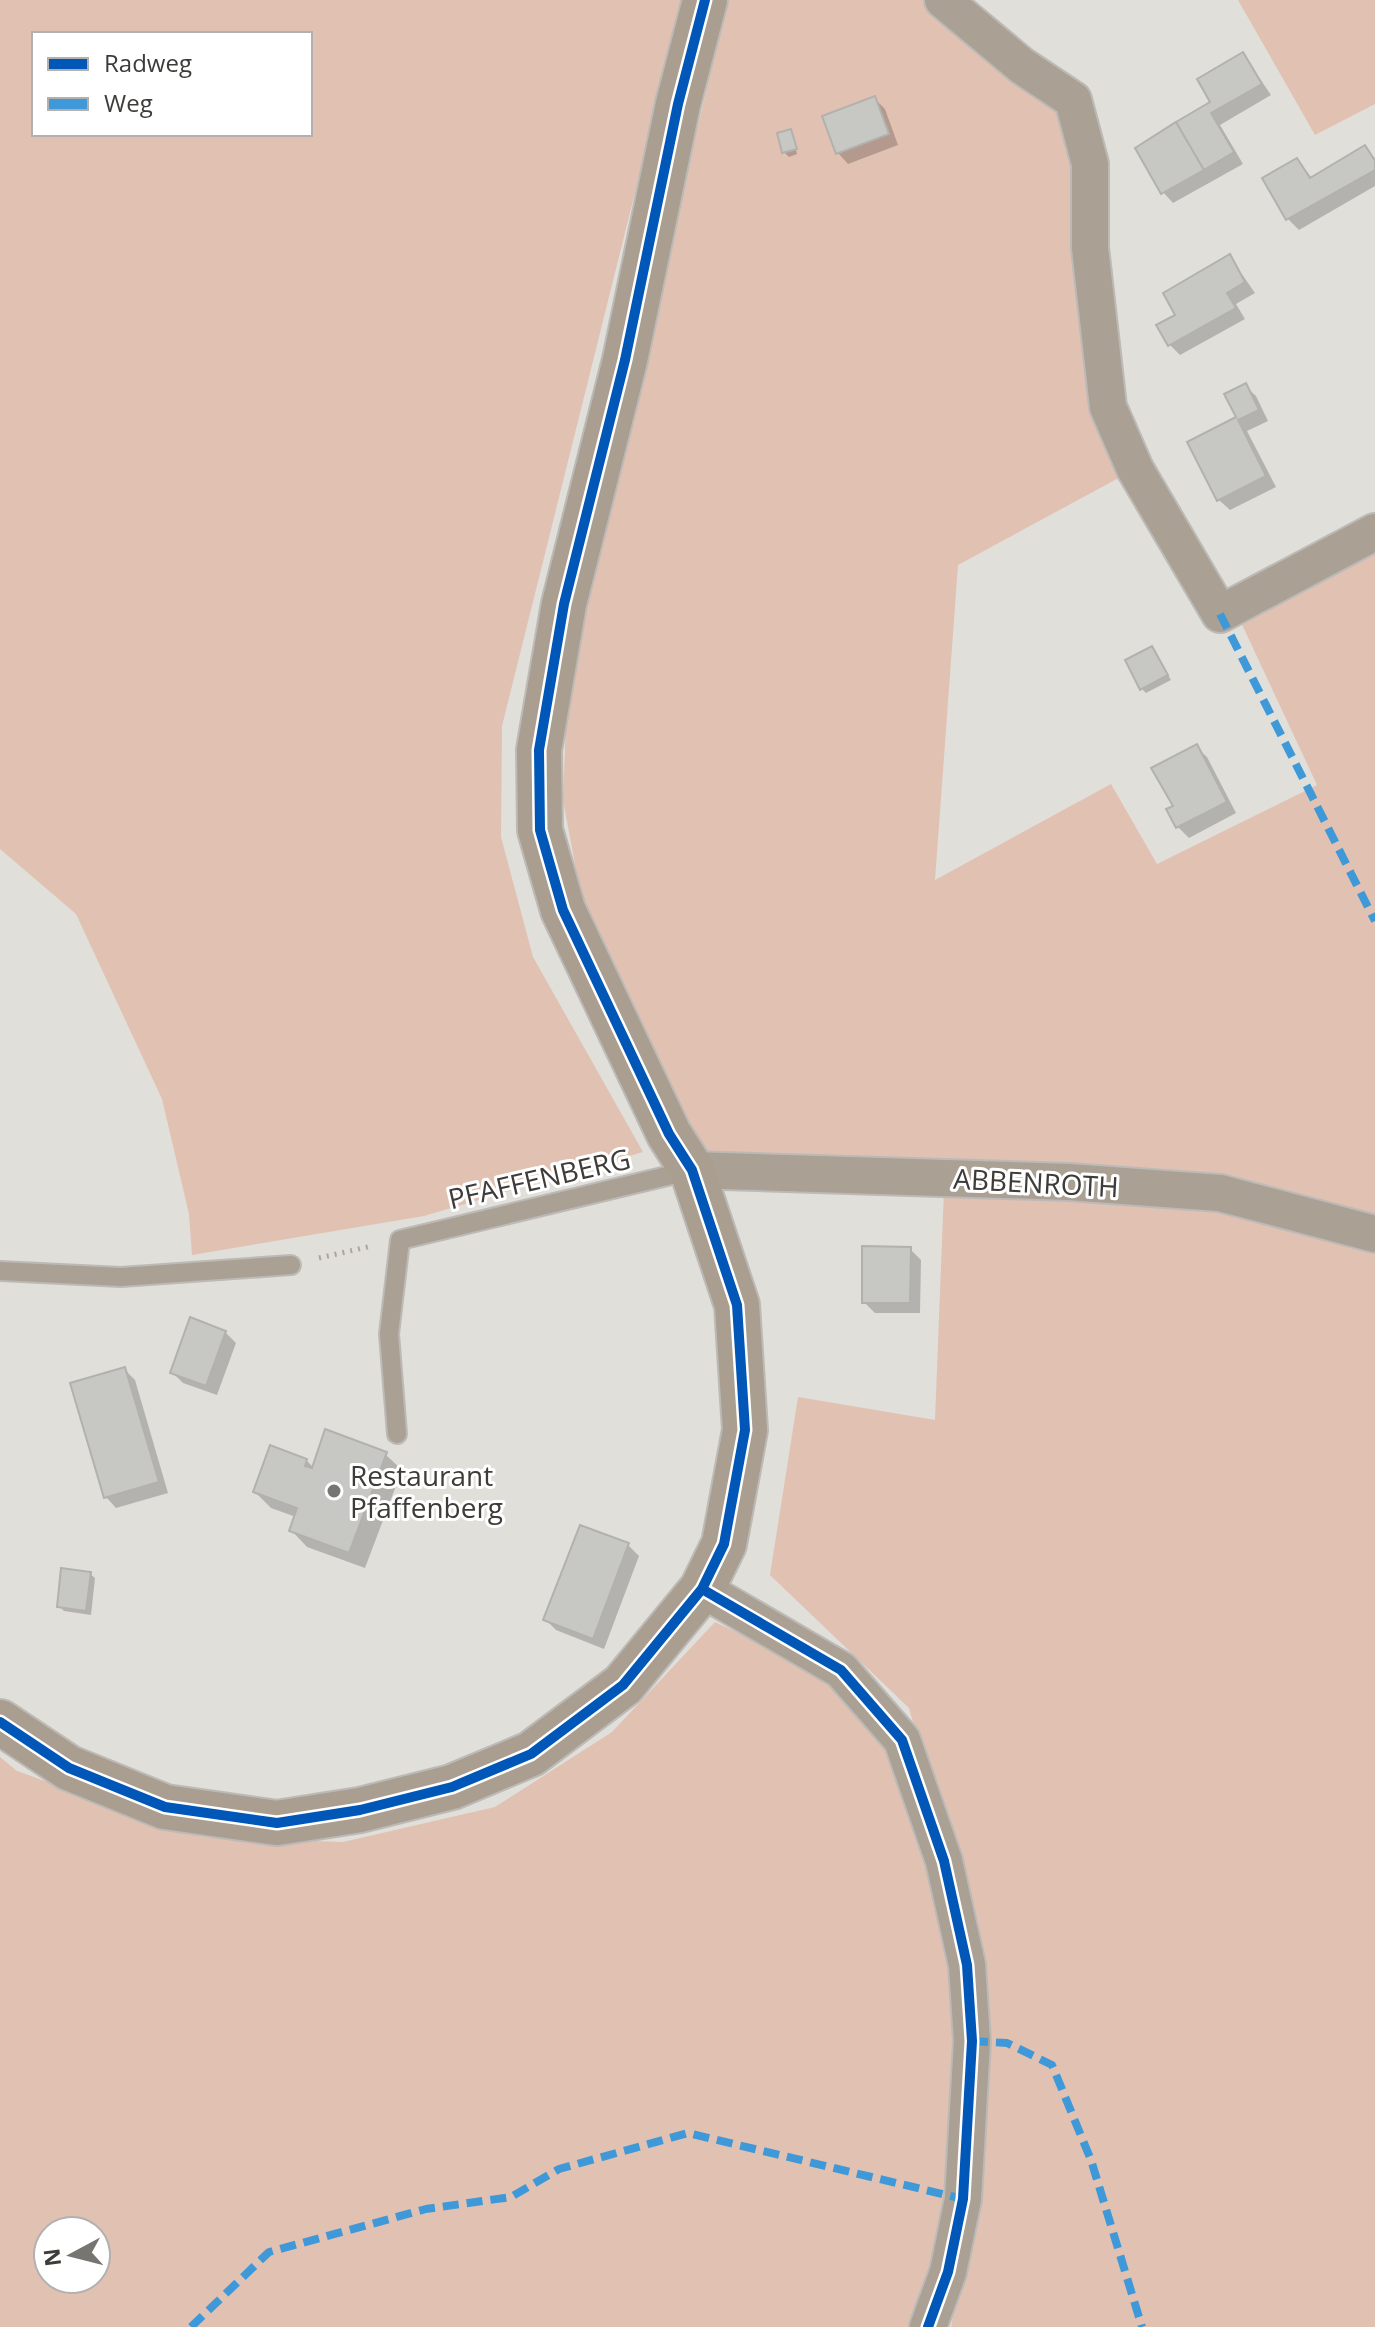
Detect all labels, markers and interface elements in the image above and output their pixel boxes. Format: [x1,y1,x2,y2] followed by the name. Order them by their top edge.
[32,32,312,136] legend
[104,46,192,79] text: Radweg
[104,86,153,119] text: Weg
[444,1139,634,1217] street label: PFAFFENBERG
[952,1159,1120,1205] street label: ABBENROTH
[350,1456,503,1526] place label: Restaurant Pfaffenberg
[325,1482,343,1500] marker: Restaurant Pfaffenberg
[32,2215,112,2295] north arrow
[35,2247,67,2268] text: N

